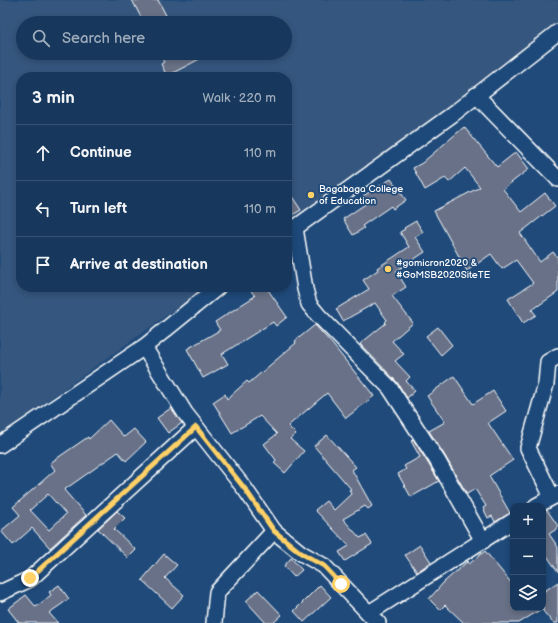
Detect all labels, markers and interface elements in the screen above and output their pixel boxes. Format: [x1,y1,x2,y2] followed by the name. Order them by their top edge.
[16,16,292,60] search box
[30,27,52,49] icon: search
[62,29,145,48] text: Search here
[32,88,75,108] text: 3 min
[203,90,276,106] text: Walk · 220 m
[32,142,54,164] icon: ahead
[70,143,132,162] text: Continue
[244,145,276,161] text: 110 m
[319,183,403,207] place label: Bagabaga College of Education
[306,190,316,200] marker: Bagabaga College of Education
[32,198,54,220] icon: left
[70,199,127,218] text: Turn left
[244,201,276,217] text: 110 m
[32,254,54,276] icon: arrive
[70,255,208,274] text: Arrive at destination
[396,257,491,281] place label: #gomicron2020 & #GoMSB2020SiteTE
[383,264,393,274] marker: #gomicron2020 & #GoMSB2020SiteTE
[510,503,546,611] map controls
[510,503,546,539] button: +
[510,539,546,575] button: −
[21,569,39,587] route end
[332,575,350,593] route start
[510,575,546,611] button: layers

